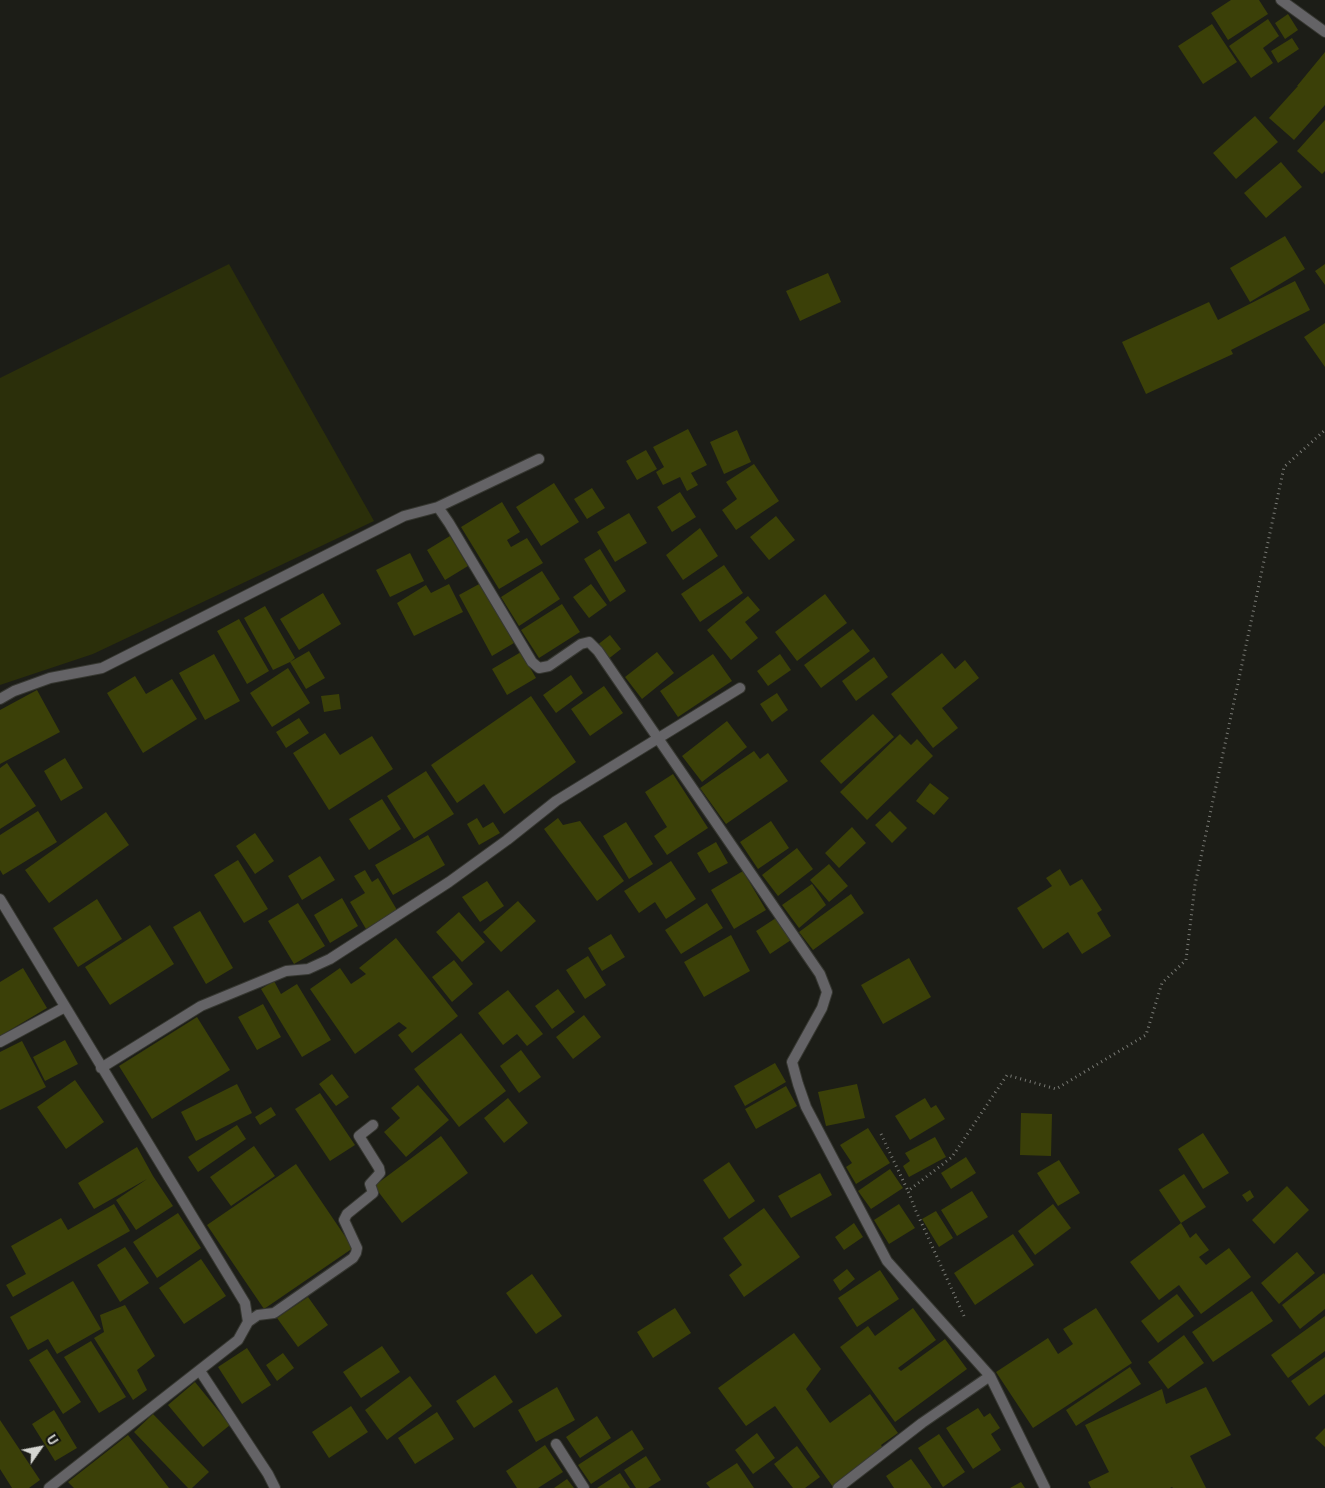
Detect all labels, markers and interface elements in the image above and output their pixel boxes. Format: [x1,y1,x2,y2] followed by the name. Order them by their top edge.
[15,1423,65,1473] north arrow
[43,1431,63,1448] text: U

